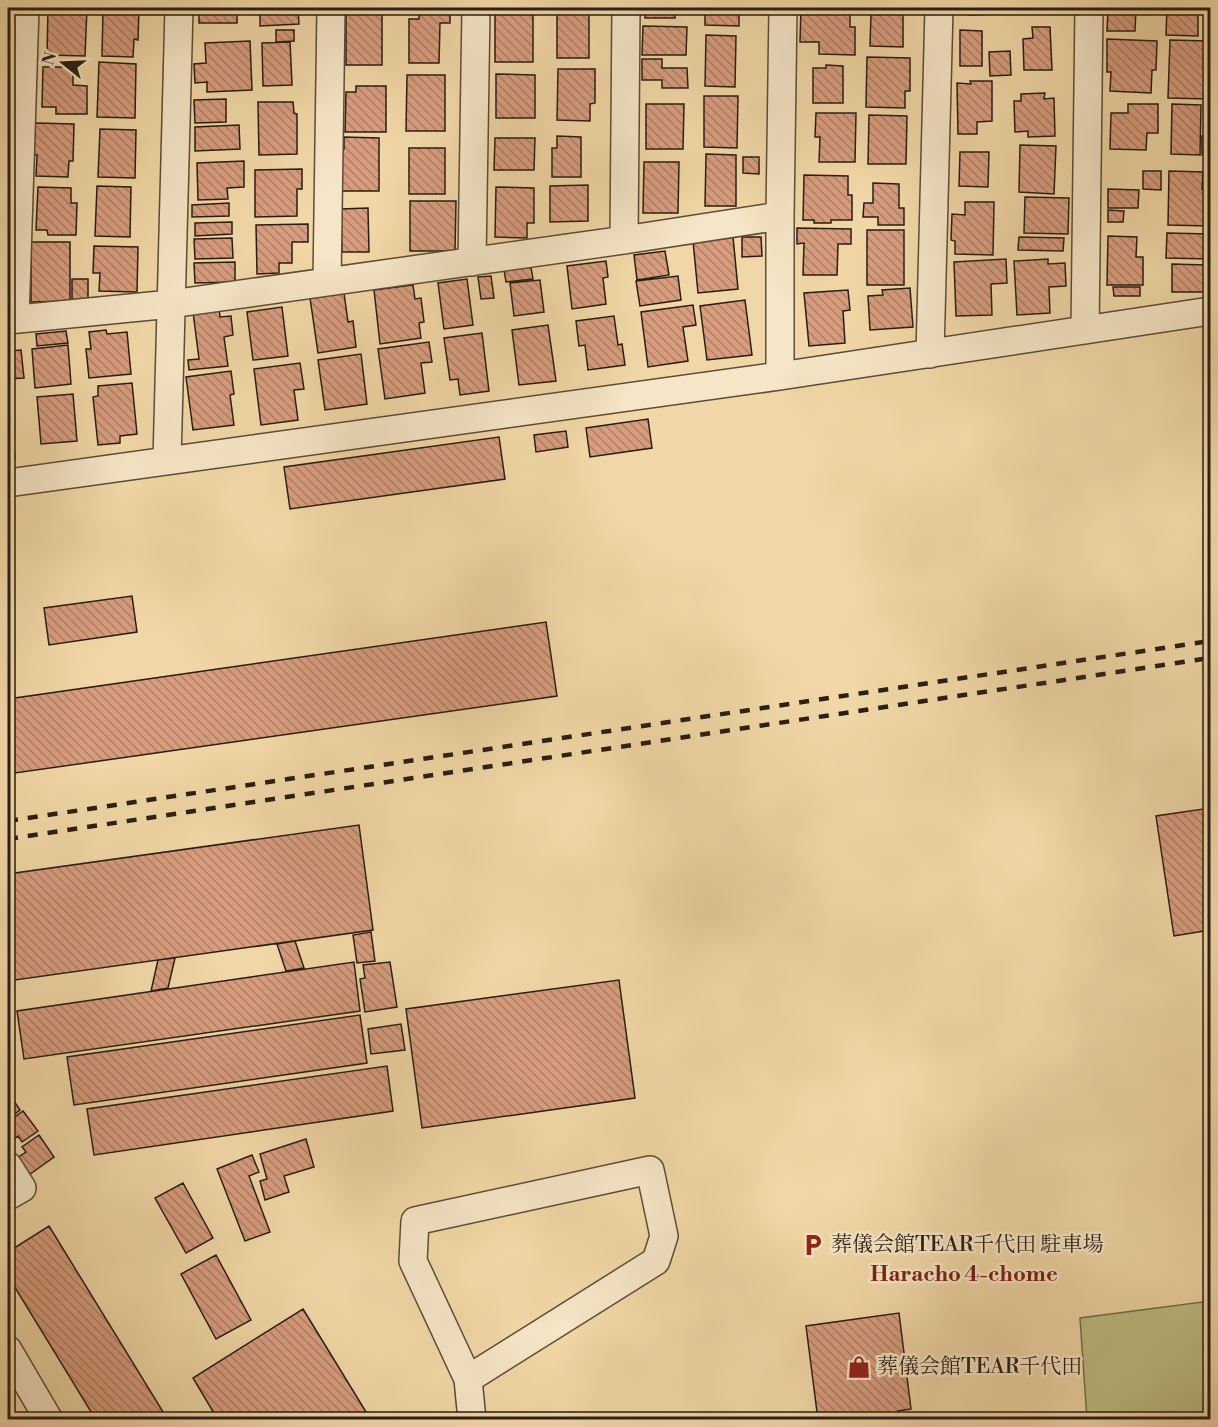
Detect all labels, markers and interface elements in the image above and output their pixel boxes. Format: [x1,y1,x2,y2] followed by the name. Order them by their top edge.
[33,33,93,93] north arrow
[38,49,61,68] text: N
[800,1232,826,1258] parking icon: 葬儀会館TEAR千代田 駐車場
[831,1232,1104,1258] place label: 葬儀会館TEAR千代田 駐車場
[870,1261,1058,1288] district label: Haracho 4-chome
[846,1354,872,1380] shop icon: 葬儀会館TEAR千代田
[877,1354,1082,1380] place label: 葬儀会館TEAR千代田

